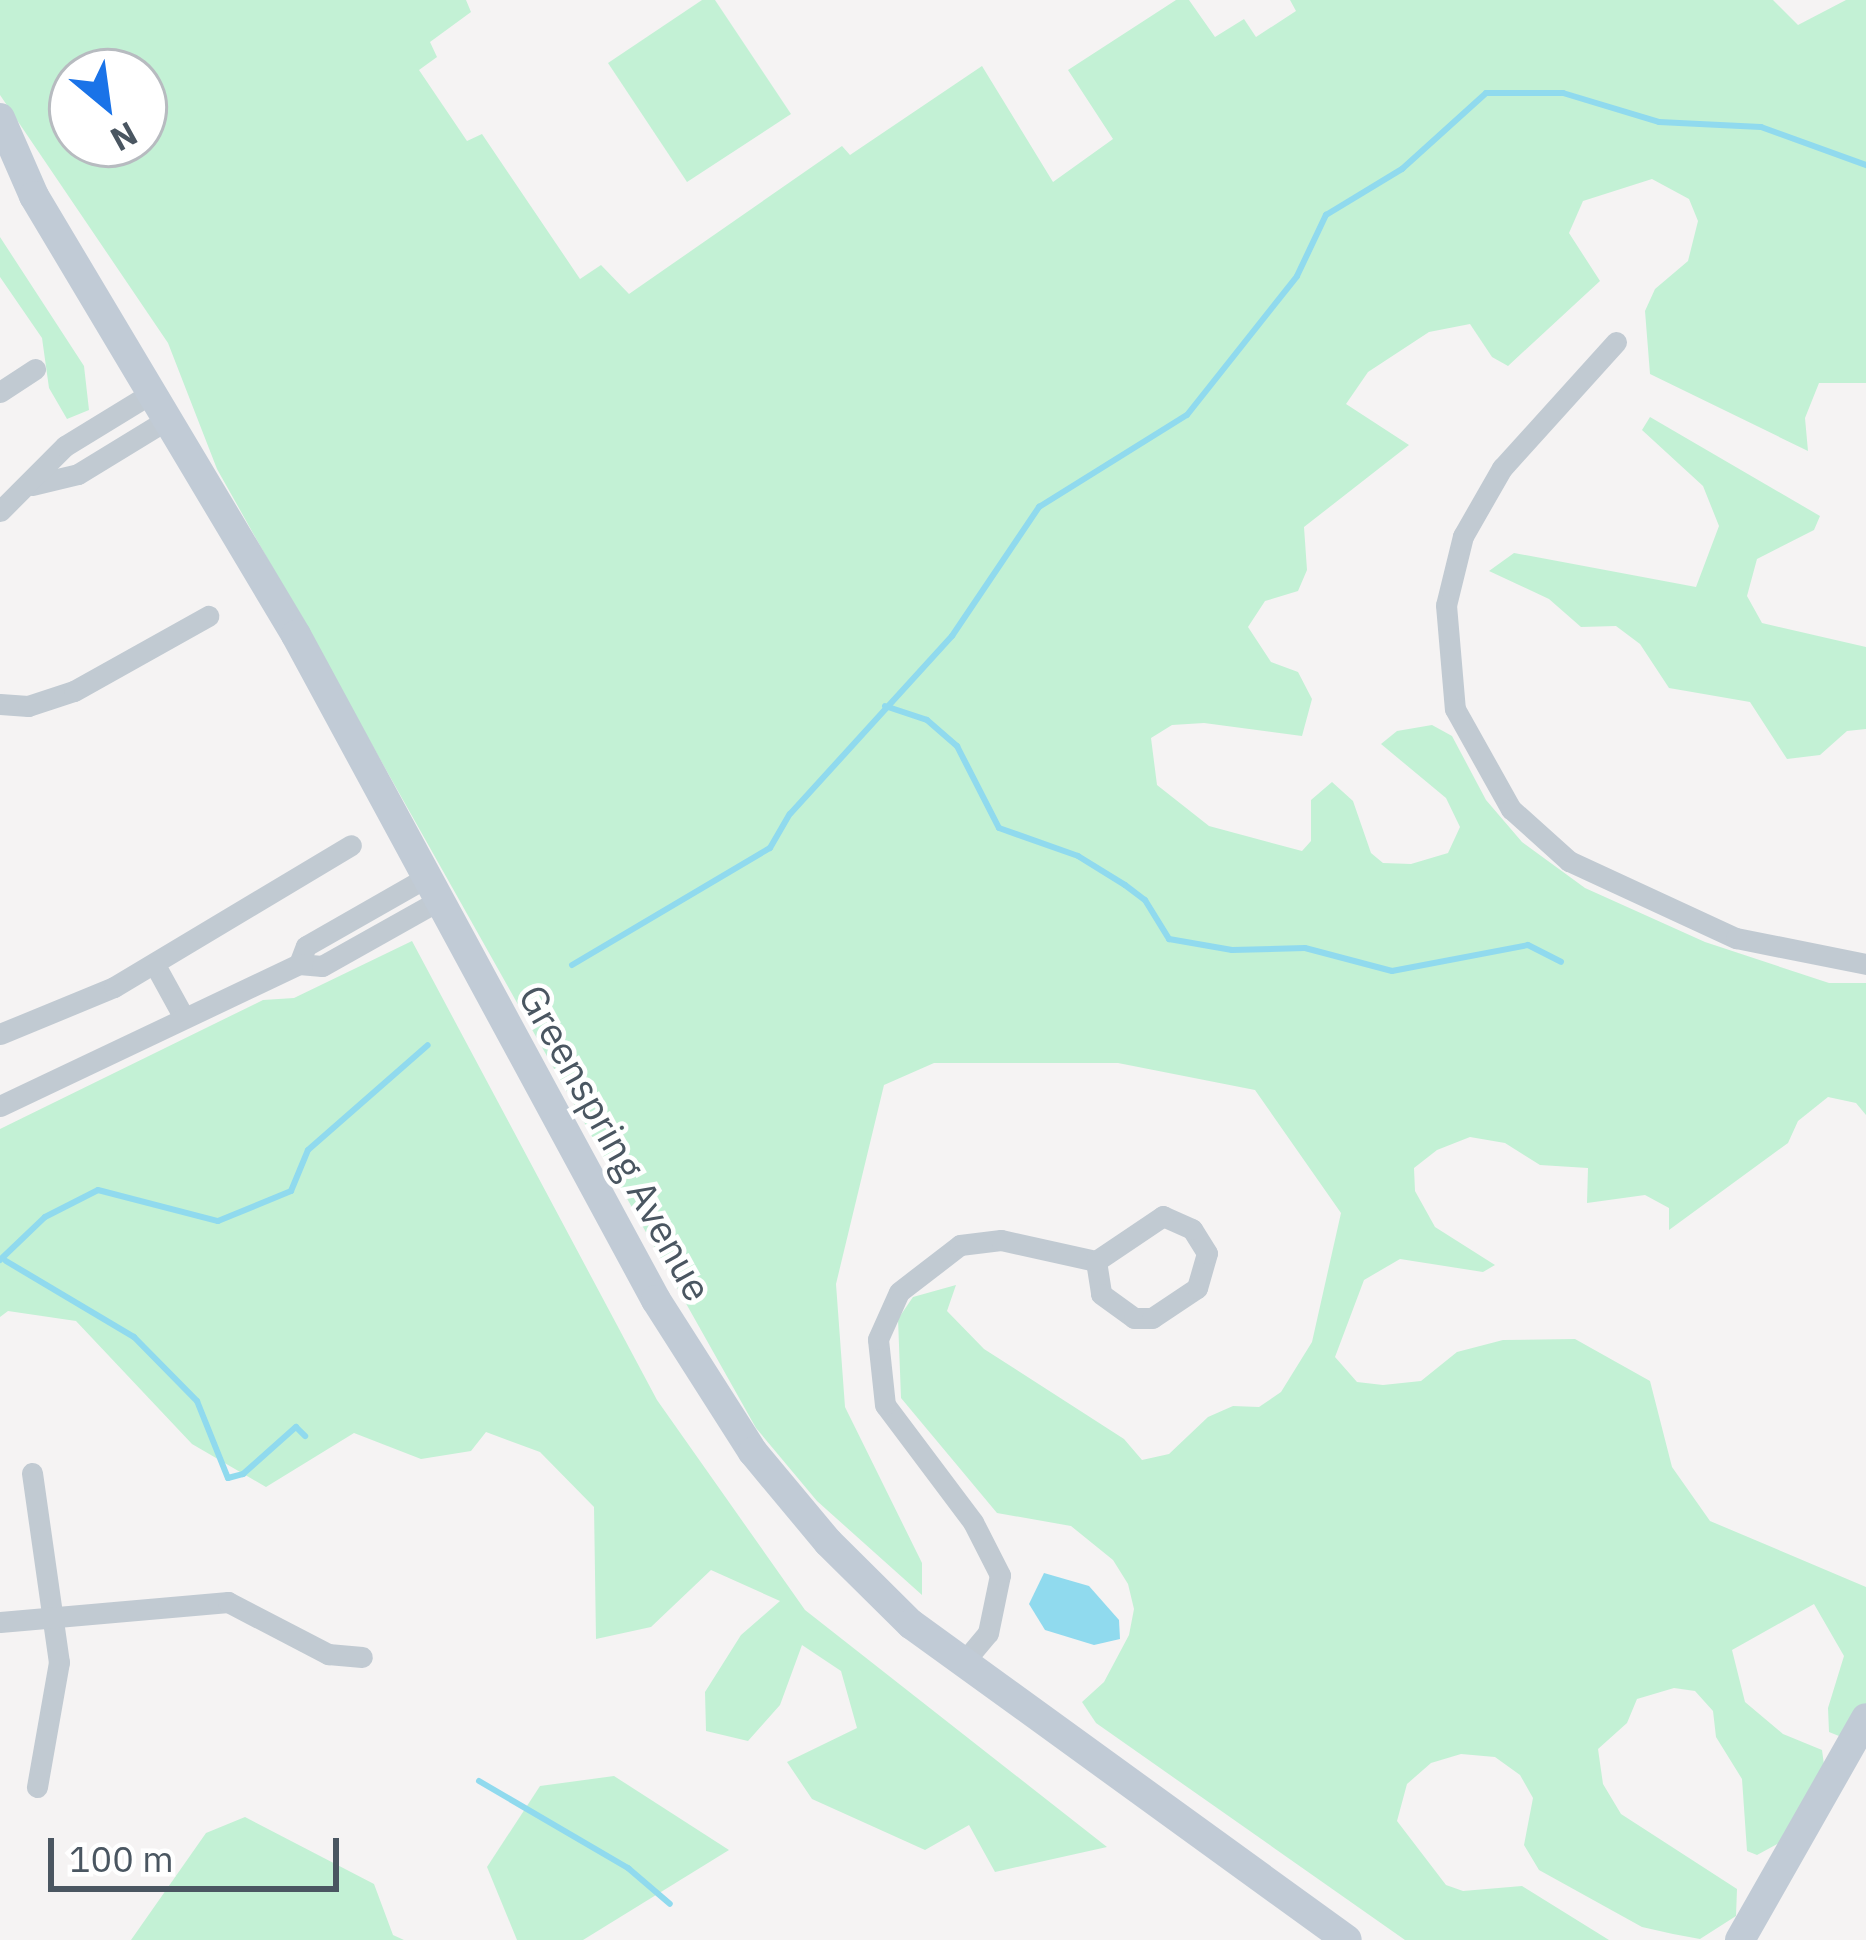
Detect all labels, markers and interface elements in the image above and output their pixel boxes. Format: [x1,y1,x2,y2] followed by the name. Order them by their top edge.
[48,48,168,168] north arrow
[103,113,145,162] text: N
[509,977,721,1309] street label: Greenspring Avenue
[54,1814,345,1888] scale bar
[69,1835,174,1882] text: 100 m

